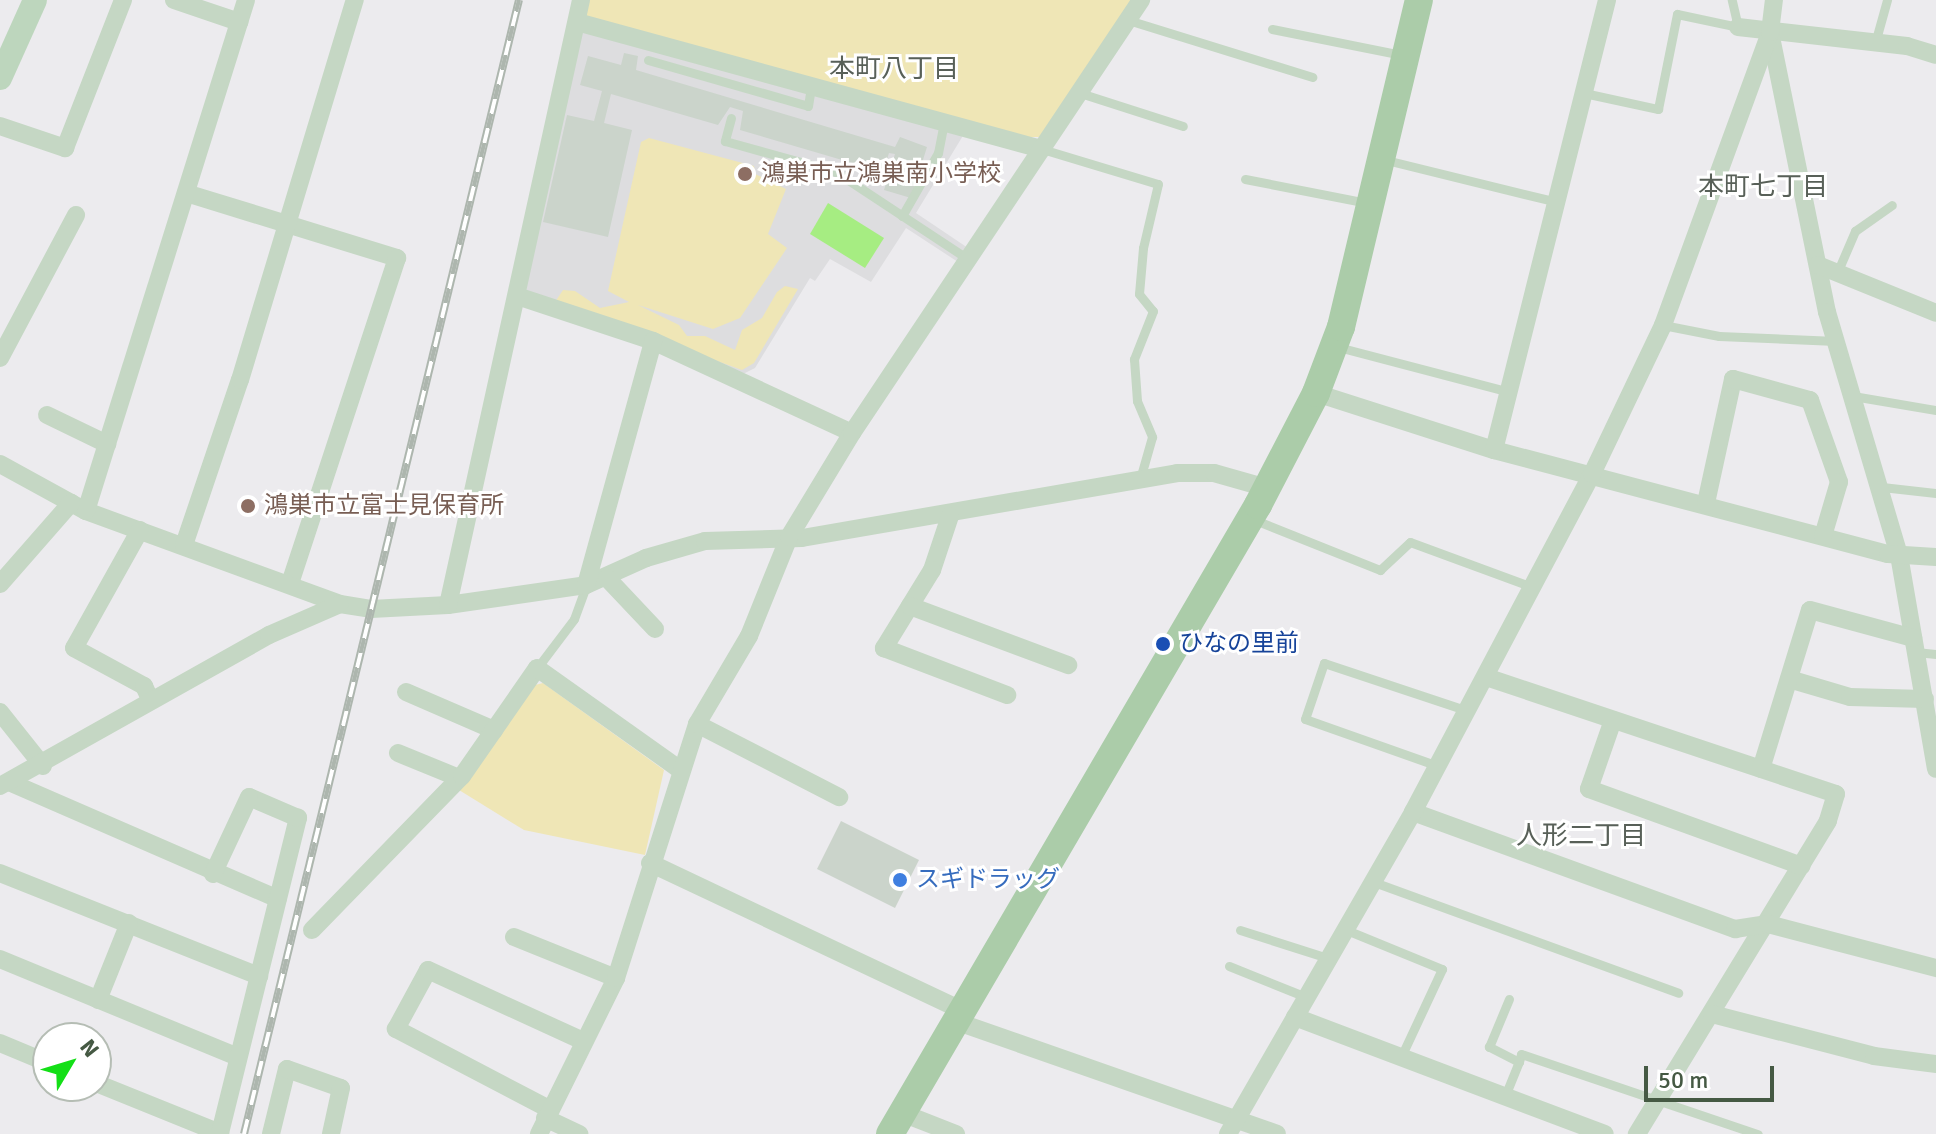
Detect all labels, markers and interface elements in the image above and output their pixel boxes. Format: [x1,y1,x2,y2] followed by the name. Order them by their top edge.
[829,54,959,86] district label: 本町八丁目
[761,160,1001,188] place label: 鴻巣市立鴻巣南小学校
[736,165,754,183] marker: 鴻巣市立鴻巣南小学校
[1698,172,1828,204] district label: 本町七丁目
[264,492,504,520] place label: 鴻巣市立富士見保育所
[239,497,257,515] marker: 鴻巣市立富士見保育所
[1179,630,1299,658] place label: ひなの里前
[1154,635,1172,653] marker: ひなの里前
[1516,821,1646,853] district label: 人形二丁目
[916,866,1060,894] place label: スギドラッグ
[891,871,909,889] marker: スギドラッグ
[32,1022,112,1102] north arrow
[74,1034,105,1062] text: N
[1648,1050,1778,1100] scale bar
[1658,1065,1708,1095] text: 50 m

